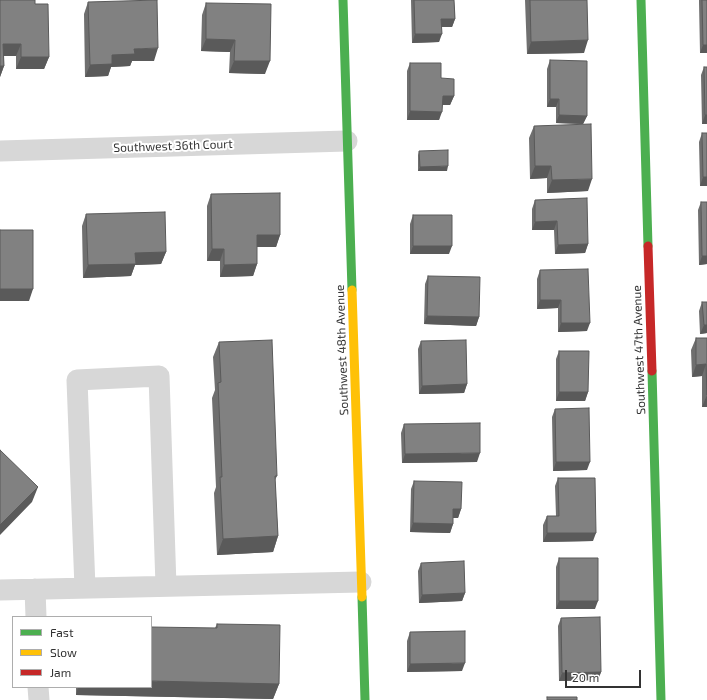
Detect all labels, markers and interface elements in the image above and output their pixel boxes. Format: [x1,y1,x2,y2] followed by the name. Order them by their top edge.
[113,137,233,155] street label: Southwest 36th Court
[333,284,351,416] street label: Southwest 48th Avenue
[630,285,648,415] street label: Southwest 47th Avenue
[12,616,152,688] legend
[50,625,73,639] text: Fast
[50,645,77,659] text: Slow
[567,662,643,688] scale bar
[50,665,71,679] text: Jam
[572,670,599,684] text: 20 m

